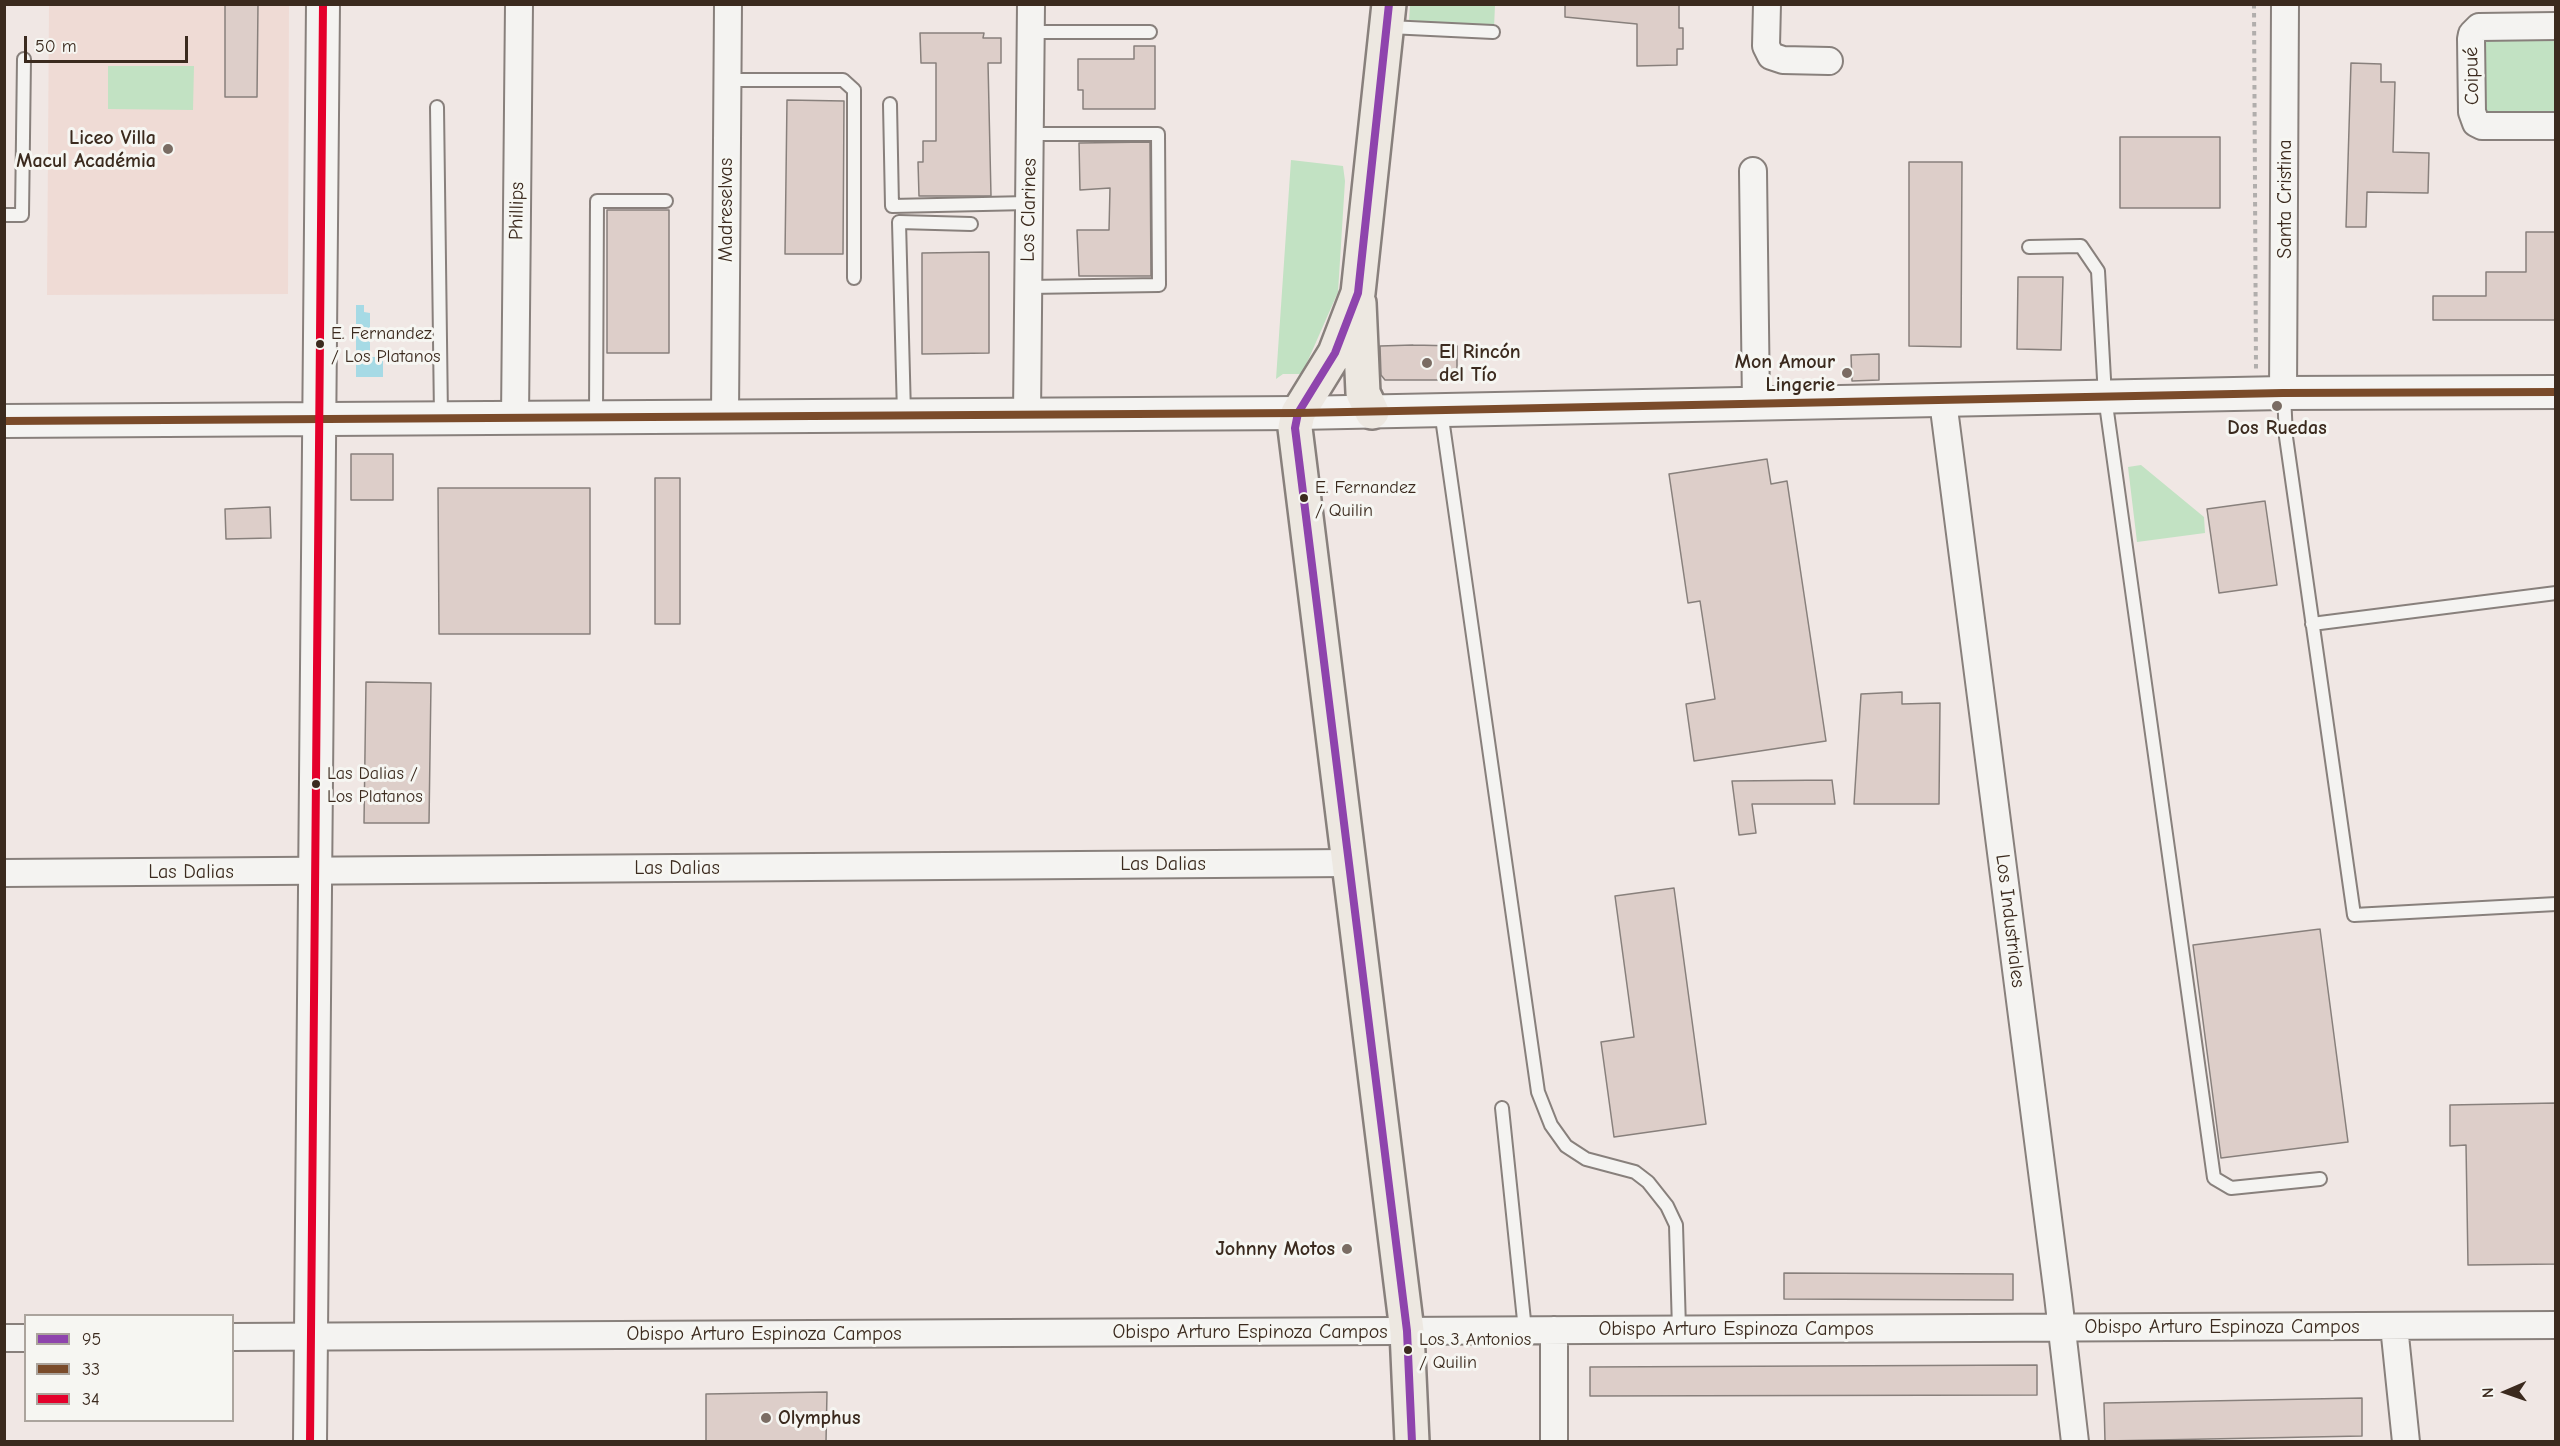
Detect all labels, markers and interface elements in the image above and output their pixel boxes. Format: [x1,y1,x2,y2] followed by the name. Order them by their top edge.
[27,24,190,62] scale bar
[35,36,77,57] text: 50 m
[2459,47,2485,105] street label: Coipué
[16,126,156,173] place label: Liceo Villa Macul Académia
[2273,139,2297,259] street label: Santa Cristina
[161,142,175,156] marker: Liceo Villa Macul Académia
[714,158,738,262] street label: Madreselvas
[1016,158,1042,262] street label: Los Clarines
[504,182,530,240] street label: Phillips
[331,323,441,366] place label: E. Fernandez / Los Platanos
[314,338,326,350] marker: E. Fernandez / Los Platanos
[1439,340,1521,387] place label: El Rincón del Tío
[1735,350,1835,397] place label: Mon Amour Lingerie
[1420,356,1434,370] marker: El Rincón del Tío
[1840,366,1854,380] marker: Mon Amour Lingerie
[2270,399,2284,413] marker: Dos Ruedas
[2227,416,2327,440] place label: Dos Ruedas
[1315,477,1416,520] place label: E. Fernandez / Quilin
[1298,492,1310,504] marker: E. Fernandez / Quilin
[327,763,423,806] place label: Las Dalias / Los Platanos
[310,778,322,790] marker: Las Dalias / Los Platanos
[1120,852,1206,876] street label: Las Dalias
[1990,853,2030,989] street label: Los Industriales
[634,856,720,880] street label: Las Dalias
[148,860,234,884] street label: Las Dalias
[1215,1237,1335,1261] place label: Johnny Motos
[1340,1242,1354,1256] marker: Johnny Motos
[24,1314,234,1422] legend
[2085,1315,2359,1339] street label: Obispo Arturo Espinoza Campos
[1599,1317,1873,1341] street label: Obispo Arturo Espinoza Campos
[1113,1320,1387,1344] street label: Obispo Arturo Espinoza Campos
[627,1322,901,1346] street label: Obispo Arturo Espinoza Campos
[82,1329,101,1350] text: 95
[1419,1329,1531,1372] place label: Los 3 Antonios / Quilin
[1402,1344,1414,1356] marker: Los 3 Antonios / Quilin
[82,1359,100,1380] text: 33
[2476,1362,2536,1422] north arrow
[2479,1387,2497,1398] text: N
[82,1389,100,1410] text: 34
[778,1406,860,1430] place label: Olymphus
[759,1411,773,1425] marker: Olymphus

